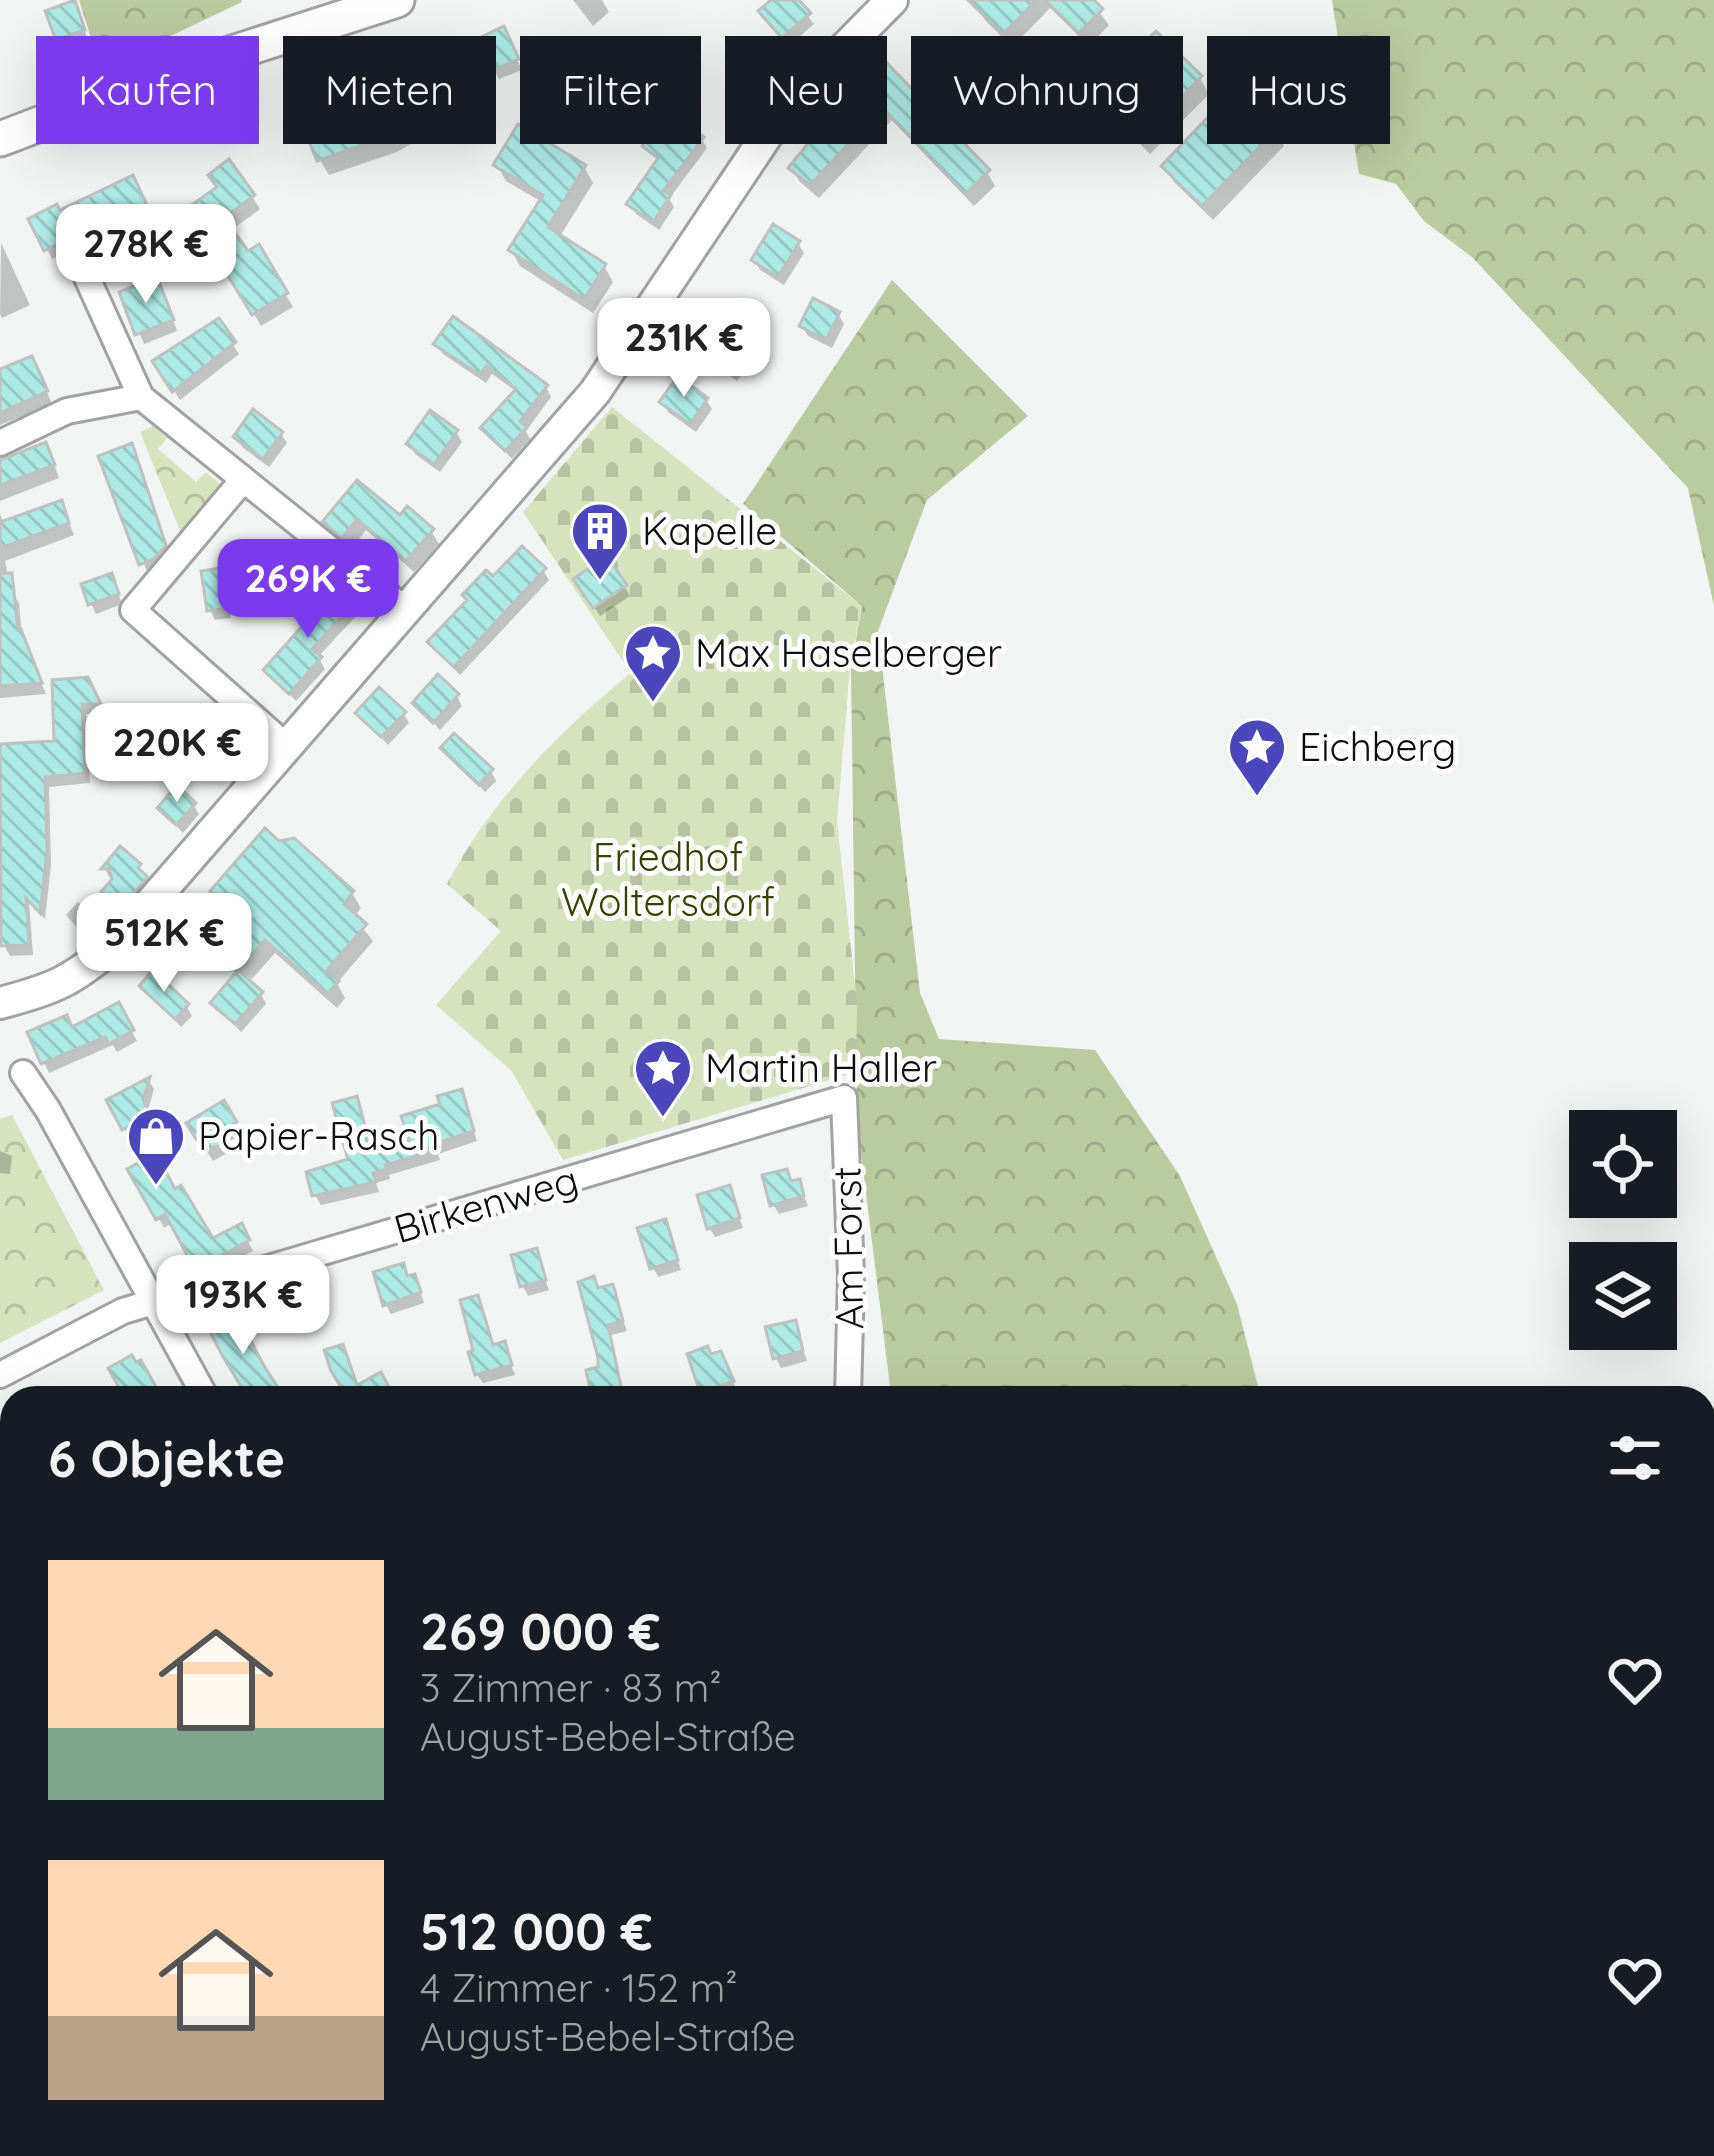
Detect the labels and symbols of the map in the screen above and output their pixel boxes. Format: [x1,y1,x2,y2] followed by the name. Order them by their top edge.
[48,204,244,306] pin: 278K €
[586,298,782,400] pin: 231K €
[569,500,631,582] building icon: Kapelle
[642,506,777,555] place label: Kapelle
[210,539,406,641] pin: 269K €
[622,622,684,704] place icon: Max Haselberger
[695,628,1002,677] place label: Max Haselberger
[79,703,275,805] pin: 220K €
[1226,716,1288,798] place icon: Eichberg
[1299,722,1456,771] place label: Eichberg
[561,832,775,926] park label: Friedhof Woltersdorf
[66,893,262,995] pin: 512K €
[632,1037,694,1119] place icon: Martin Haller
[705,1043,937,1092] place label: Martin Haller
[125,1105,187,1187] shop icon: Papier-Rasch
[198,1111,440,1160] place label: Papier-Rasch
[388,1154,583,1253] street label: Birkenweg
[822,1166,873,1330] street label: Am Forst
[145,1255,341,1357] pin: 193K €

